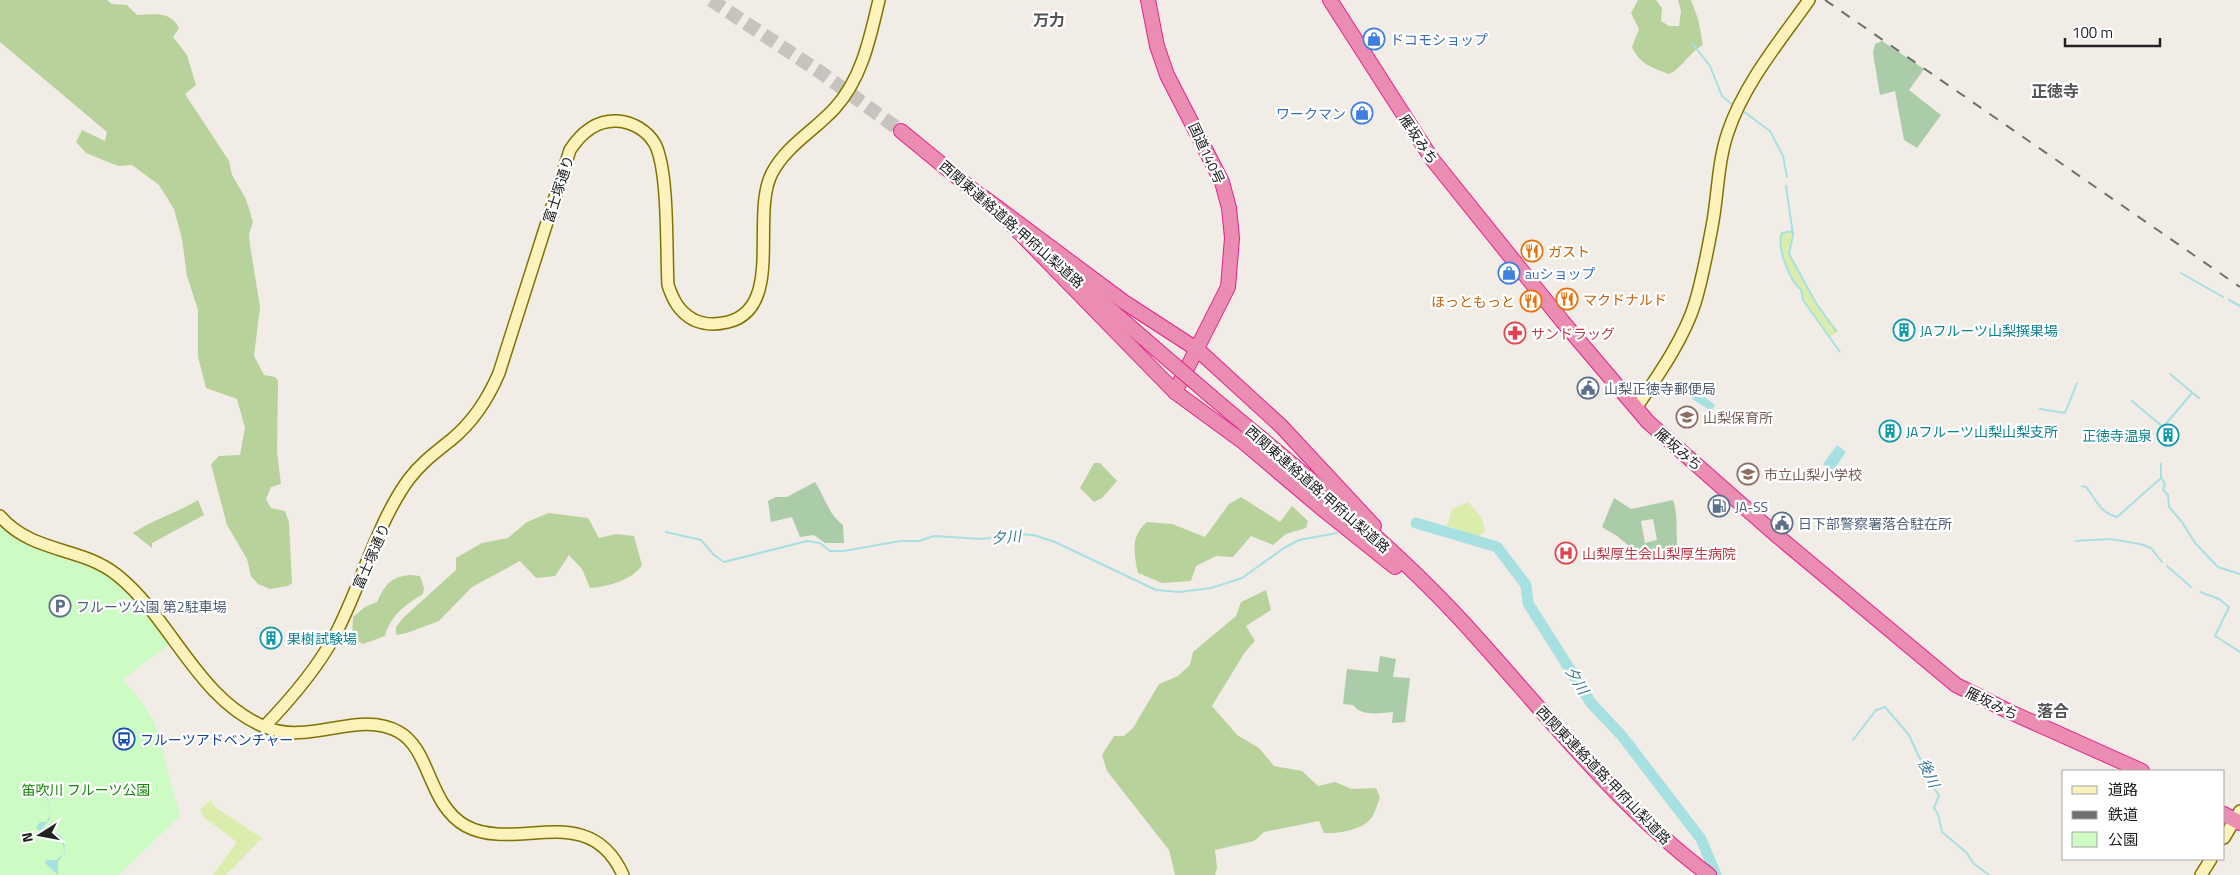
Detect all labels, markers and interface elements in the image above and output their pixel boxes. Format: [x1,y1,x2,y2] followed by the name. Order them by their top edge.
[1033,8,1065,32] district label: 万力
[2065,15,2160,47] scale bar
[2072,21,2113,44] text: 100 m
[1362,27,1386,51] shop icon: ドコモショップ
[1390,29,1488,50] place label: ドコモショップ
[2031,79,2079,103] district label: 正徳寺
[1350,101,1374,125] shop icon: ワークマン
[1276,103,1346,124] place label: ワークマン
[1395,110,1443,168] street label: 雁坂みち
[1184,119,1230,187] street label: 国道140号
[537,152,579,226] street label: 富士塚通り
[935,155,1089,293] street label: 西関東連絡道路;甲府山梨道路
[1520,239,1544,263] restaurant icon: ガスト
[1548,241,1590,262] place label: ガスト
[1497,261,1521,285] shop icon: auショップ
[1525,263,1595,284] place label: auショップ
[1555,287,1579,311] restaurant icon: マクドナルド
[1519,289,1543,313] restaurant icon: ほっともっと
[1583,289,1667,310] place label: マクドナルド
[1431,291,1515,312] place label: ほっともっと
[1892,318,1916,342] building icon: JAフルーツ山梨撰果場
[1920,320,2058,341] place label: JAフルーツ山梨撰果場
[1503,321,1527,345] pharmacy icon: サンドラッグ
[1531,323,1615,344] place label: サンドラッグ
[1576,376,1600,400] public building icon: 山梨正徳寺郵便局
[1604,378,1716,399] place label: 山梨正徳寺郵便局
[1675,405,1699,429] school or university icon: 山梨保育所
[1703,407,1773,428] place label: 山梨保育所
[1878,419,1902,443] building icon: JAフルーツ山梨山梨支所
[1241,420,1395,558] street label: 西関東連絡道路;甲府山梨道路
[1906,421,2058,442] place label: JAフルーツ山梨山梨支所
[1651,423,1707,475] street label: 雁坂みち
[2156,423,2180,447] building icon: 正徳寺温泉
[2082,425,2152,446] place label: 正徳寺温泉
[1736,462,1760,486] school or university icon: 市立山梨小学校
[1764,464,1862,485] place label: 市立山梨小学校
[1707,494,1731,518] fuel station icon: JA-SS
[1735,496,1768,517] place label: JA-SS
[1770,511,1794,535] public building icon: 日下部警察署落合駐在所
[1798,513,1952,534] place label: 日下部警察署落合駐在所
[347,520,395,592] street label: 富士塚通り
[990,524,1024,550] water label: 夕川
[1554,541,1578,565] hospital icon: 山梨厚生会山梨厚生病院
[1582,543,1736,564] place label: 山梨厚生会山梨厚生病院
[48,594,72,618] parking icon: フルーツ公園 第2駐車場
[76,596,227,617] place label: フルーツ公園 第2駐車場
[259,626,283,650] building icon: 果樹試験場
[287,628,357,649] place label: 果樹試験場
[1559,661,1596,701] water label: 夕川
[1962,681,2022,725] street label: 雁坂みち
[2037,699,2069,723] district label: 落合
[1532,701,1676,849] street label: 西関東連絡道路;甲府山梨道路
[112,727,136,751] bus stop icon: フルーツアドベンチャー
[140,729,294,750] place label: フルーツアドベンチャー
[1912,755,1947,793] water label: 後川
[2062,770,2225,860] legend
[2108,778,2138,801] text: 道路
[22,779,150,800] park label: 笛吹川 フルーツ公園
[2108,803,2138,826] text: 鉄道
[15,810,65,860] north arrow
[2108,828,2138,851] text: 公園
[16,831,38,844] text: N

